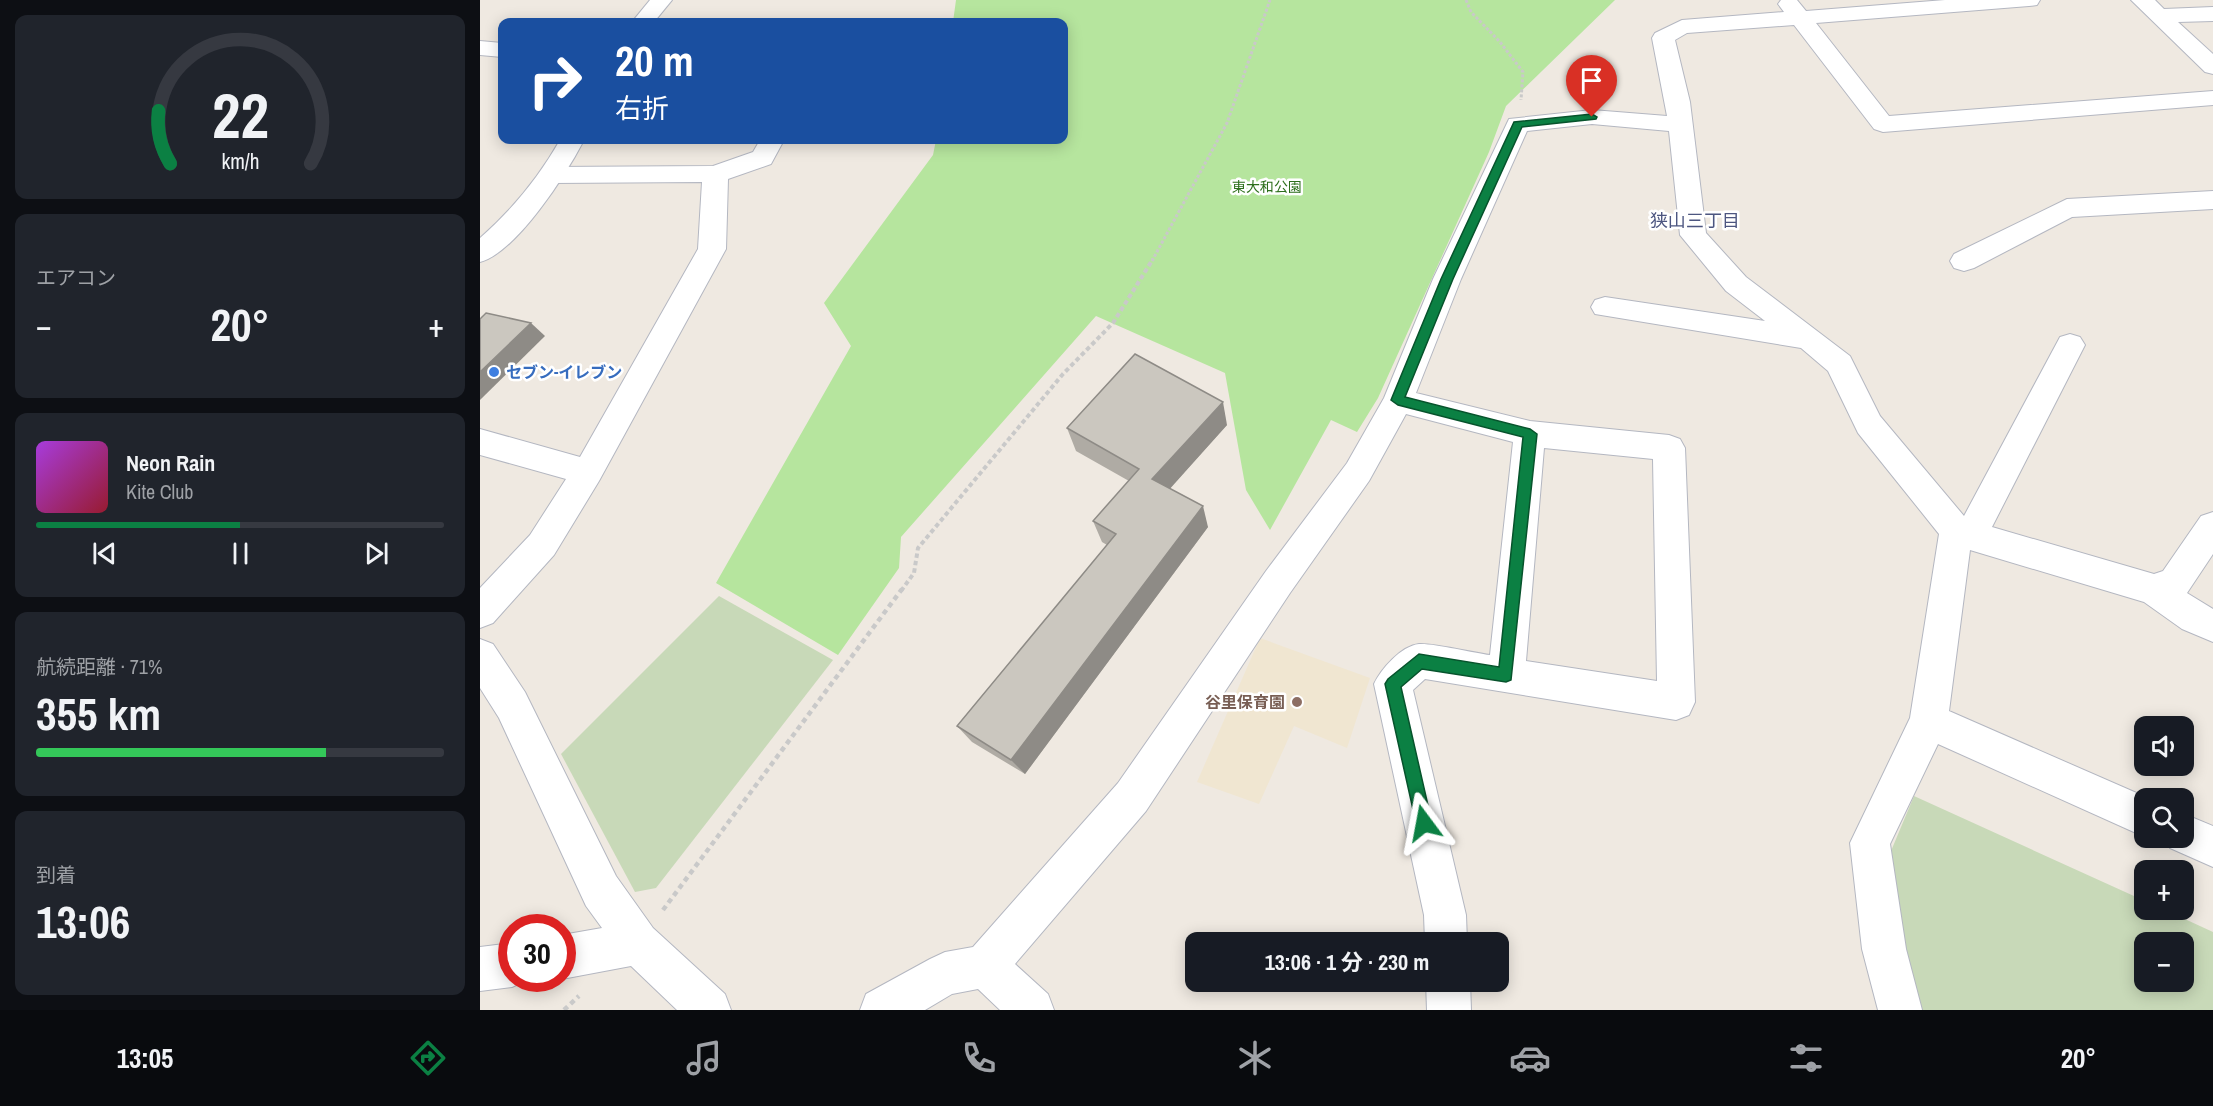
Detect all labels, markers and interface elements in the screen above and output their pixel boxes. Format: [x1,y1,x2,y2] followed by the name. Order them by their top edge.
[615,33,694,89] text: 20 m
[516,42,594,120] icon: right
[1566,55,1617,117] pin
[1575,64,1608,97] icon: arrive
[212,73,268,157] text: 22
[615,90,669,126] text: 右折
[221,147,259,176] text: km/h
[1232,178,1302,196] park label: 東大和公園
[1650,208,1740,233] district label: 狭山三丁目
[36,264,116,291] text: エアコン
[210,294,270,355] text: 20°
[36,303,52,347] text: −
[428,303,444,347] text: +
[506,361,622,383] place label: セブン-イレブン
[487,365,501,379] marker: セブン-イレブン
[126,448,215,478] text: Neon Rain
[126,478,193,505] text: Kite Club
[88,537,121,570] icon: previous
[224,537,257,570] icon: pause
[360,537,393,570] icon: next
[36,653,163,680] text: 航続距離 · 71%
[36,683,161,744] text: 355 km
[1205,691,1285,713] place label: 谷里保育園
[1290,695,1304,709] marker: 谷里保育園
[2134,716,2194,992] map controls
[2134,716,2194,776] button: sound
[2134,788,2194,848] button: search
[1392,791,1456,855] position arrow
[2134,860,2194,920] button: +
[36,861,76,888] text: 到着
[36,891,130,952] text: 13:06
[498,914,576,992] speed limit sign: 30
[2134,932,2194,992] button: −
[1265,947,1429,977] text: 13:06 · 1 分 · 230 m
[407,1037,449,1079] icon: directions
[683,1037,725,1079] icon: music
[958,1037,1000,1079] icon: phone
[1234,1037,1276,1079] icon: climate
[1509,1037,1551,1079] icon: car
[1785,1037,1827,1079] icon: filters
[117,1040,173,1076] text: 13:05
[2061,1040,2096,1076] text: 20°

